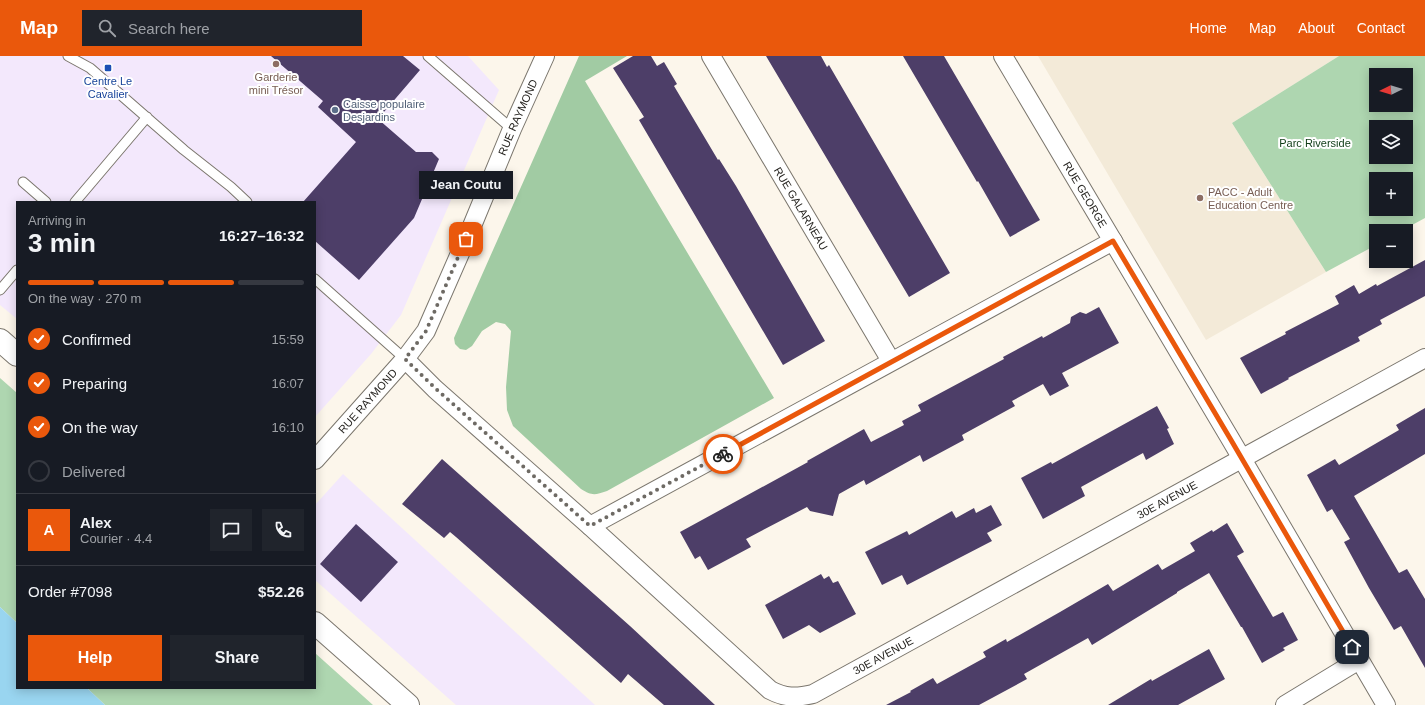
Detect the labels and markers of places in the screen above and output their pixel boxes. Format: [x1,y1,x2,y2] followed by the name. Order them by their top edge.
[271,59,281,69] marker: Garderie mini Trésor
[103,63,113,73] marker: Centre Le Cavalier
[249,71,304,96] place label: Garderie mini Trésor
[84,75,132,100] place label: Centre Le Cavalier
[343,98,425,123] place label: Caisse populaire Desjardins
[330,105,340,115] marker: Caisse populaire Desjardins
[419,171,513,199] callout: Jean Coutu
[1208,186,1293,211] place label: PACC - Adult Education Centre
[1195,193,1205,203] marker: PACC - Adult Education Centre
[449,222,483,256] pin
[1335,630,1369,664] pin

